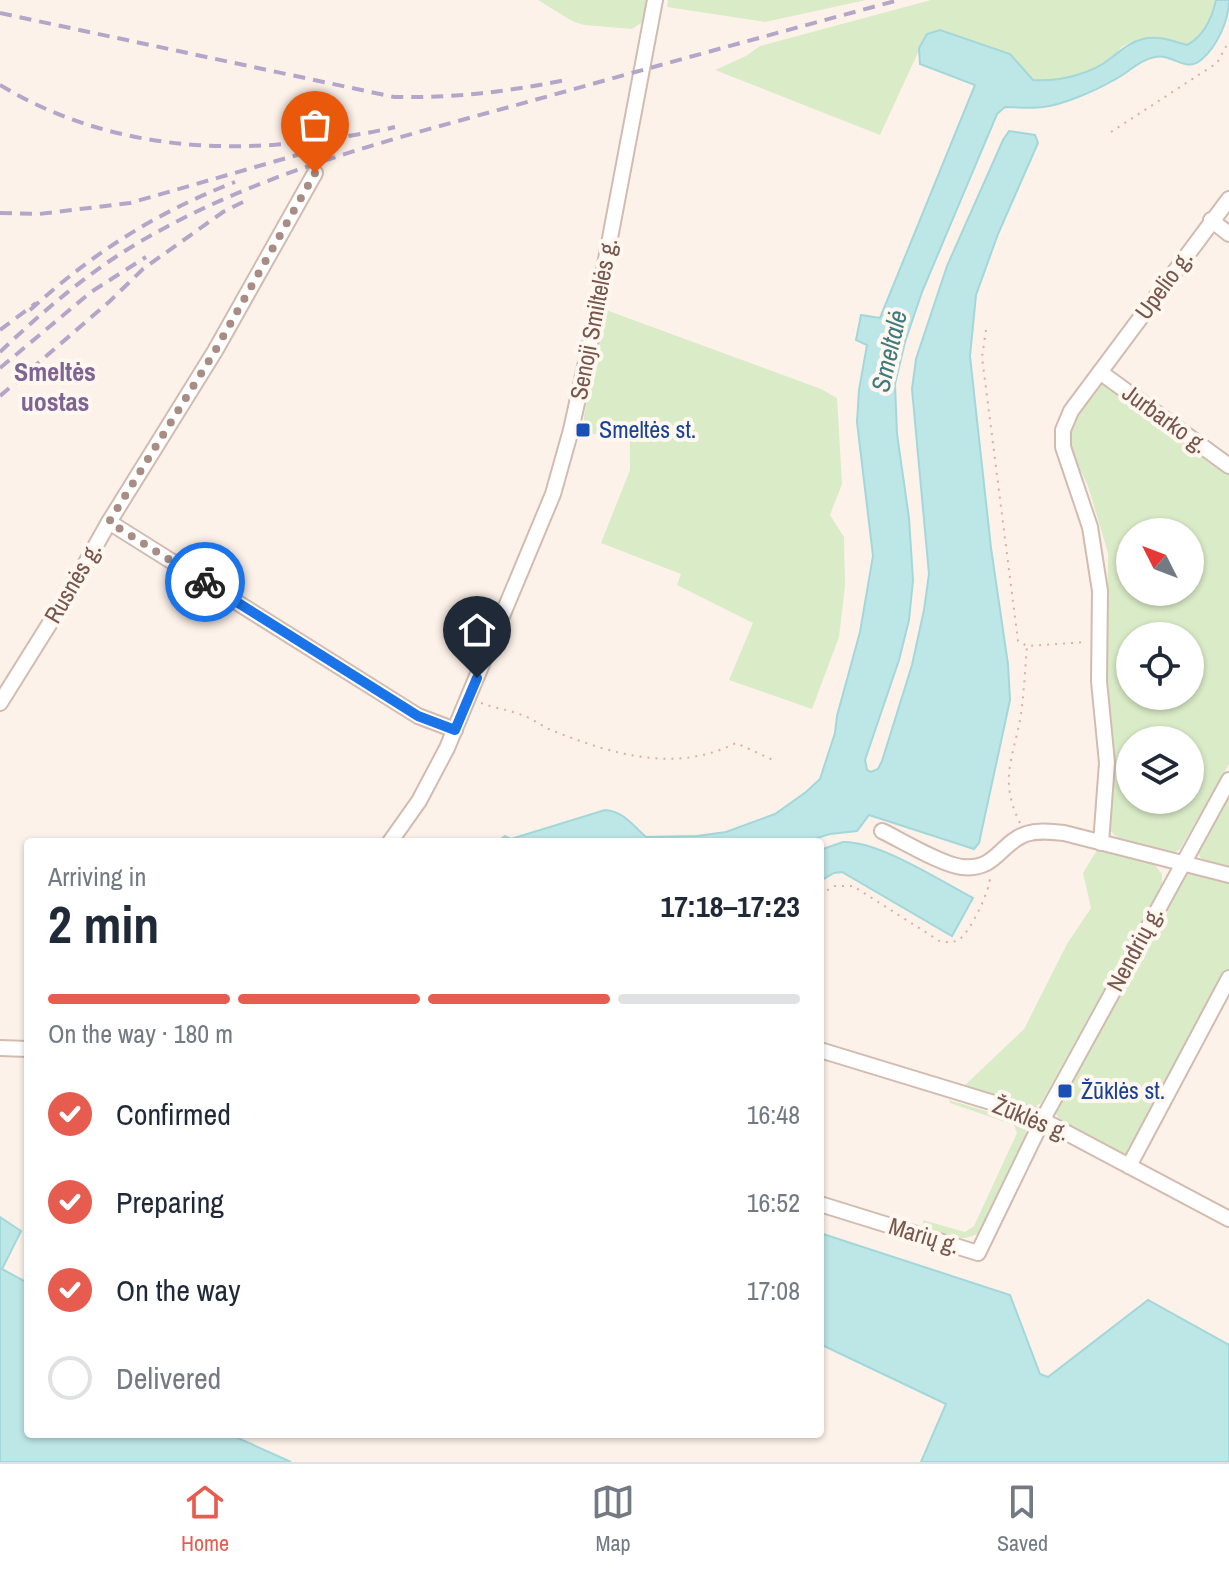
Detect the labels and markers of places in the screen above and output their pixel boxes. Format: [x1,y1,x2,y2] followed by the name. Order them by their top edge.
[281,91,349,173] pin
[599,413,696,445] place label: Smeltės st.
[574,421,592,439] marker: Smeltės st.
[443,596,511,678] pin
[1081,1074,1165,1106] place label: Žūklės st.
[1056,1082,1074,1100] marker: Žūklės st.

